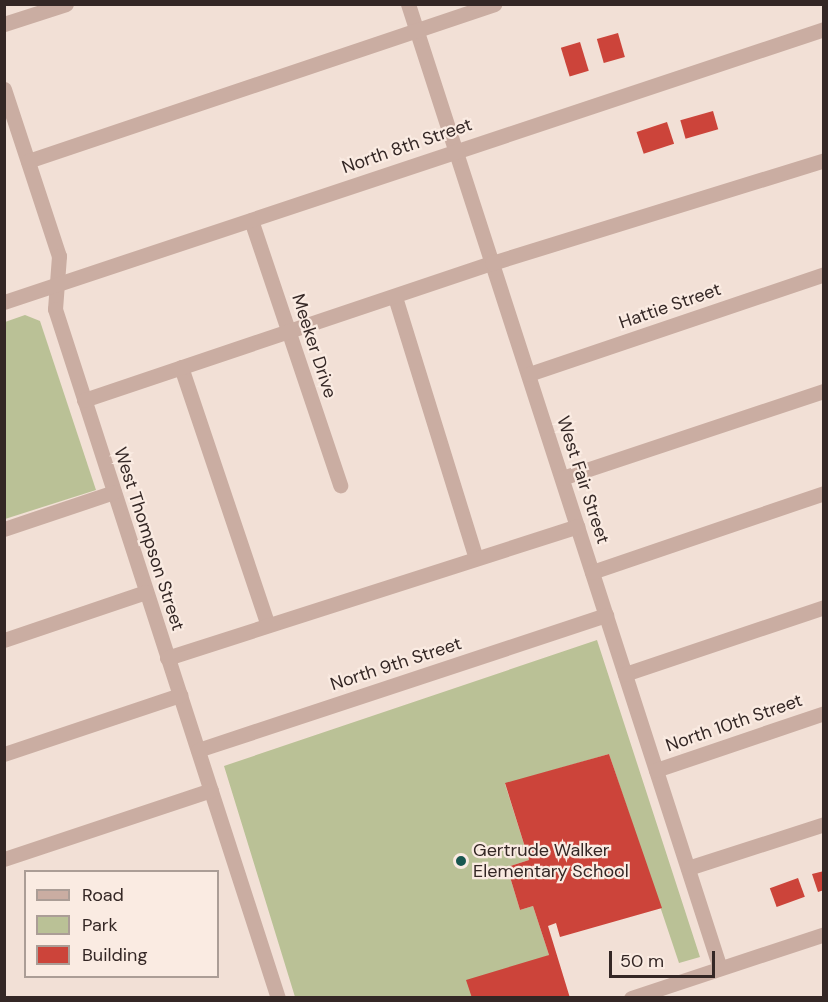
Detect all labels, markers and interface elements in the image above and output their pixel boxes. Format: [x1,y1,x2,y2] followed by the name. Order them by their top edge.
[339,114,475,178] street label: North 8th Street
[616,278,724,334] street label: Hattie Street
[287,291,341,401] street label: Meeker Drive
[552,414,614,546] street label: West Fair Street
[109,445,189,633] street label: West Thompson Street
[328,633,464,695] street label: North 9th Street
[663,689,805,757] street label: North 10th Street
[473,840,629,882] place label: Gertrude Walker Elementary School
[454,854,468,868] marker: Gertrude Walker Elementary School
[24,870,219,978] legend
[82,883,124,907] text: Road
[82,913,118,937] text: Park
[612,939,718,977] scale bar
[82,943,147,967] text: Building
[620,949,664,973] text: 50 m

